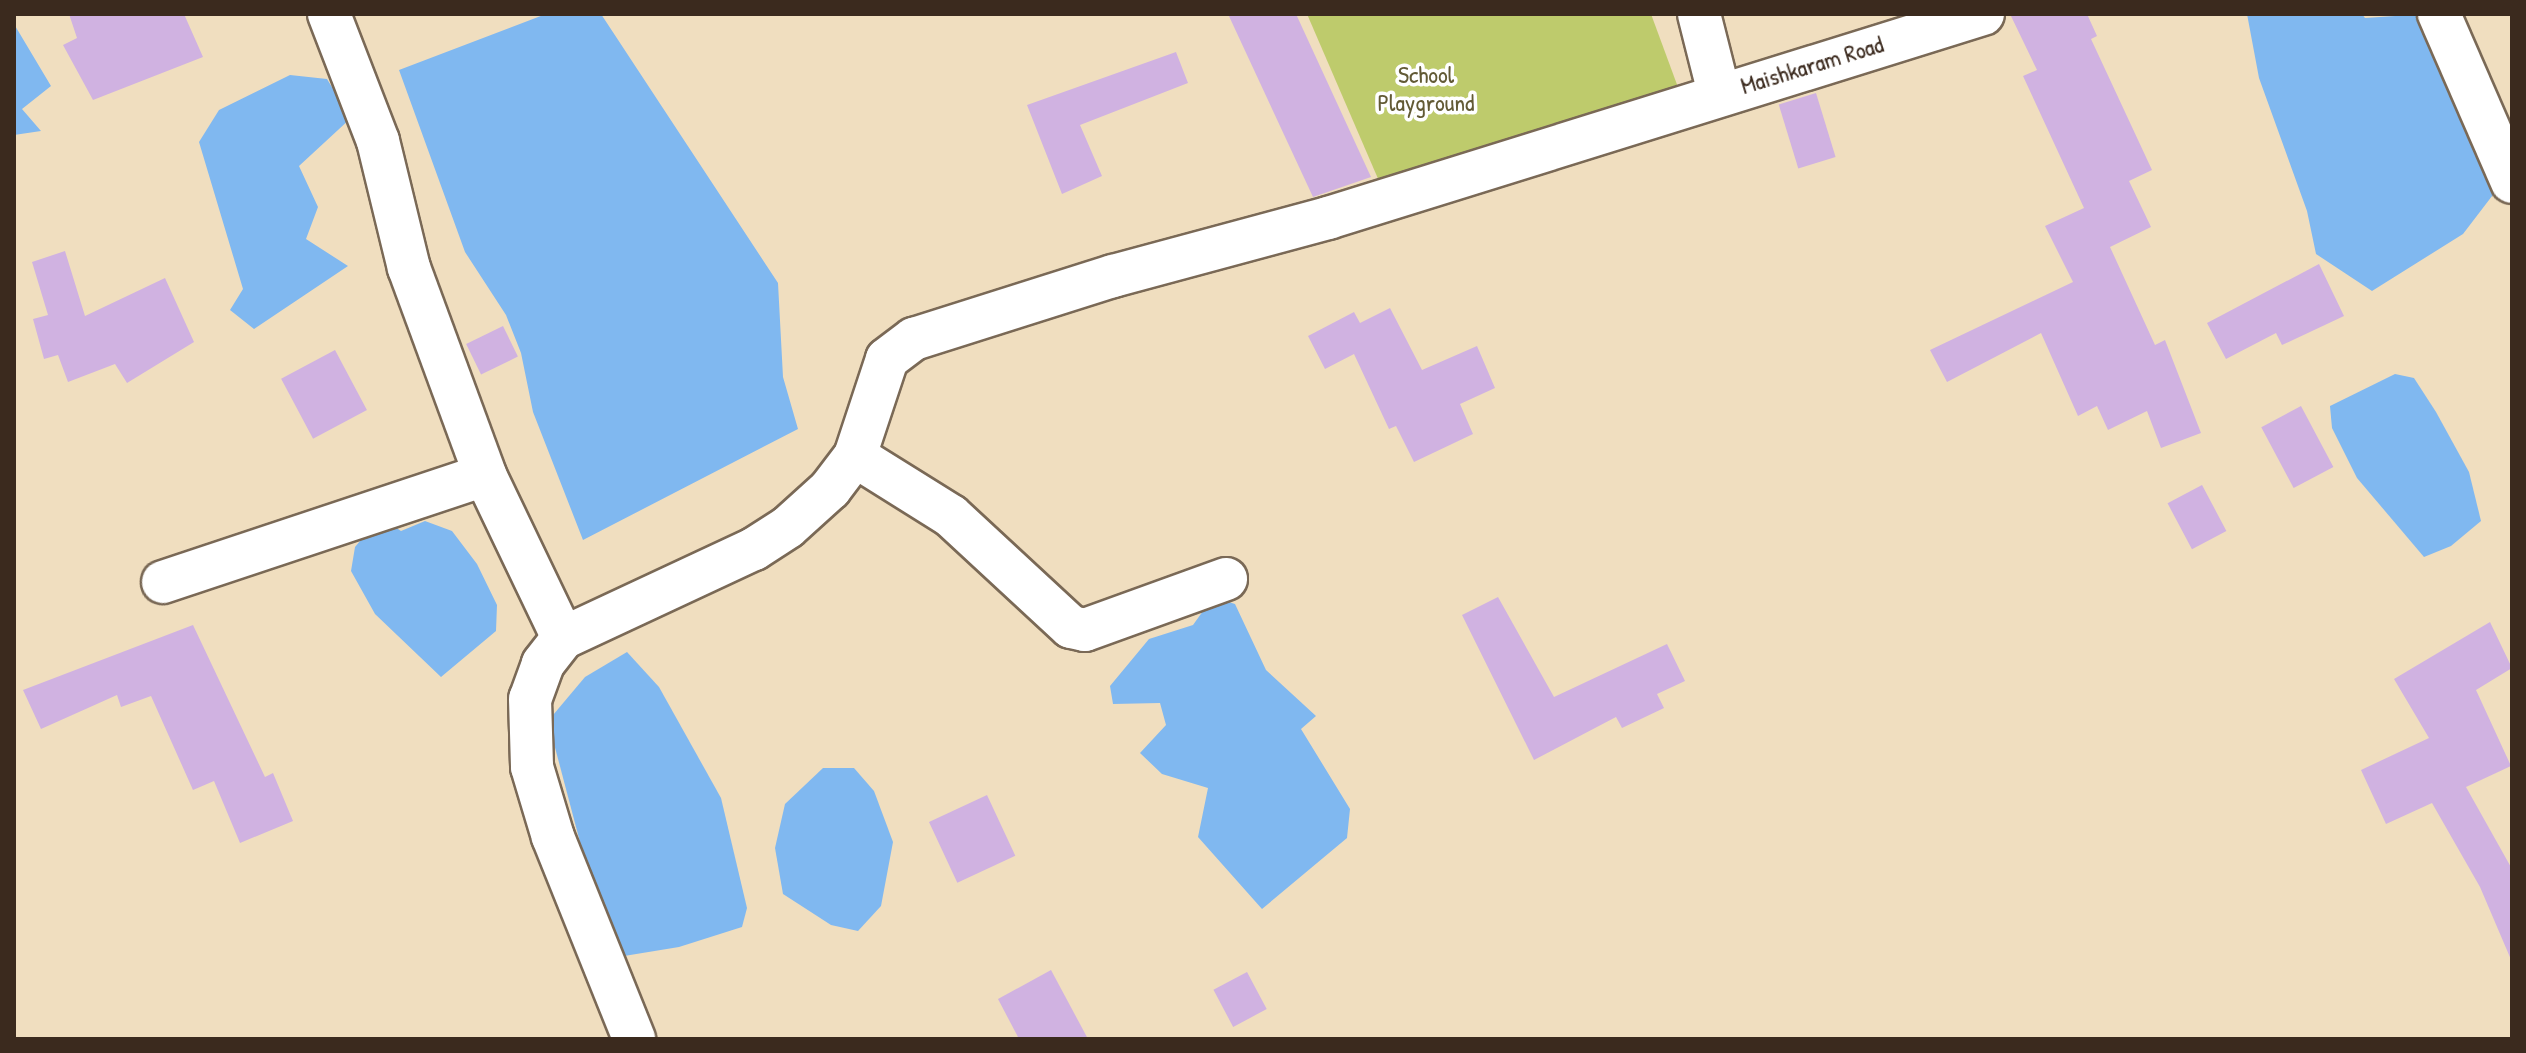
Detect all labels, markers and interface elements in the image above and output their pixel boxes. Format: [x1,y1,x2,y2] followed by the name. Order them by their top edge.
[1737,30,1887,100] street label: Maishkaram Road
[1378,61,1474,117] park label: School Playground

